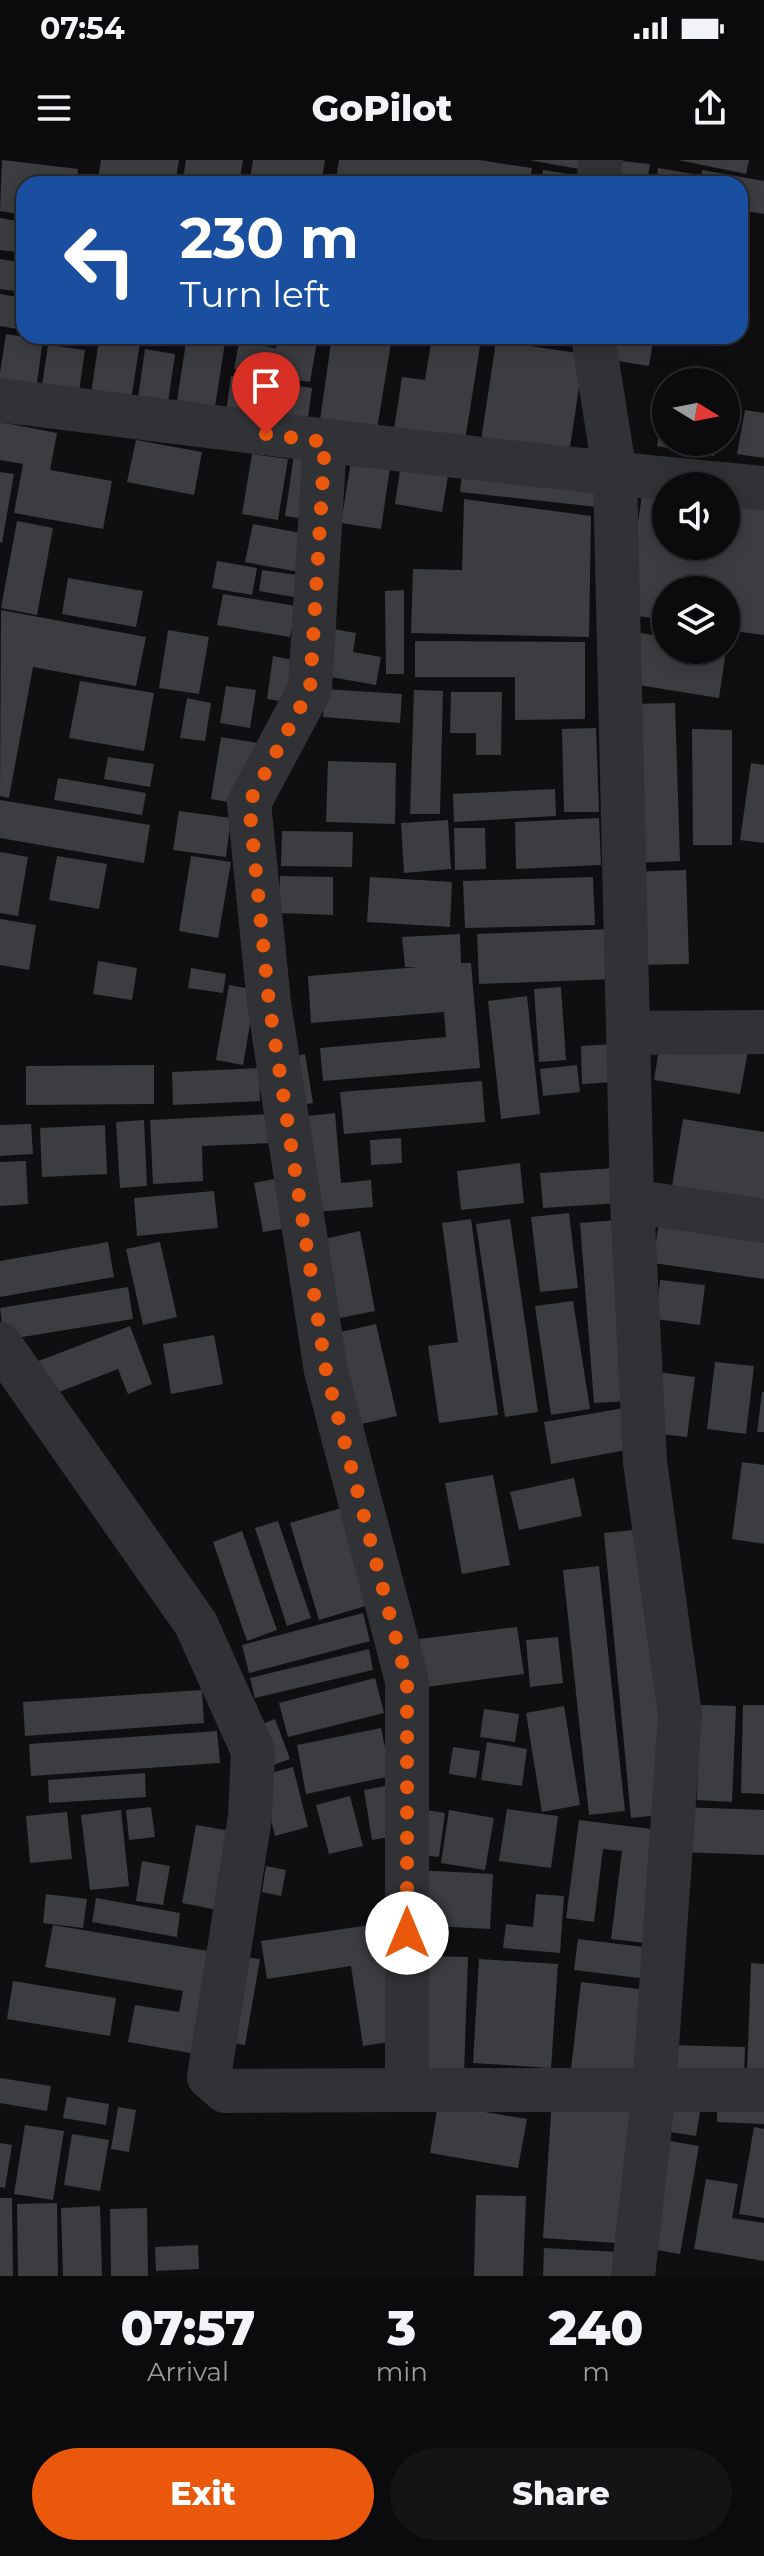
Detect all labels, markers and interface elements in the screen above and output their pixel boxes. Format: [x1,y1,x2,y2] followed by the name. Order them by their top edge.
[40,10,125,47] text: 07:54
[32,86,76,130] icon: menu
[312,86,452,130] text: GoPilot
[688,86,732,130] icon: share
[180,204,359,272] text: 230 m
[48,208,152,312] icon: left
[180,272,331,316] text: Turn left
[232,352,300,434] pin
[244,364,288,408] icon: arrive
[652,368,740,456] north arrow
[652,368,740,664] map controls
[652,472,740,560] button: sound
[652,576,740,664] button: layers
[365,1891,449,1975] position arrow
[121,2299,255,2357] text: 07:57
[387,2299,416,2357] text: 3
[548,2299,643,2357] text: 240
[147,2356,229,2388] text: Arrival
[376,2356,428,2388] text: min
[582,2356,610,2388] text: m
[32,2448,374,2540] button: Exit
[390,2448,732,2540] button: Share

